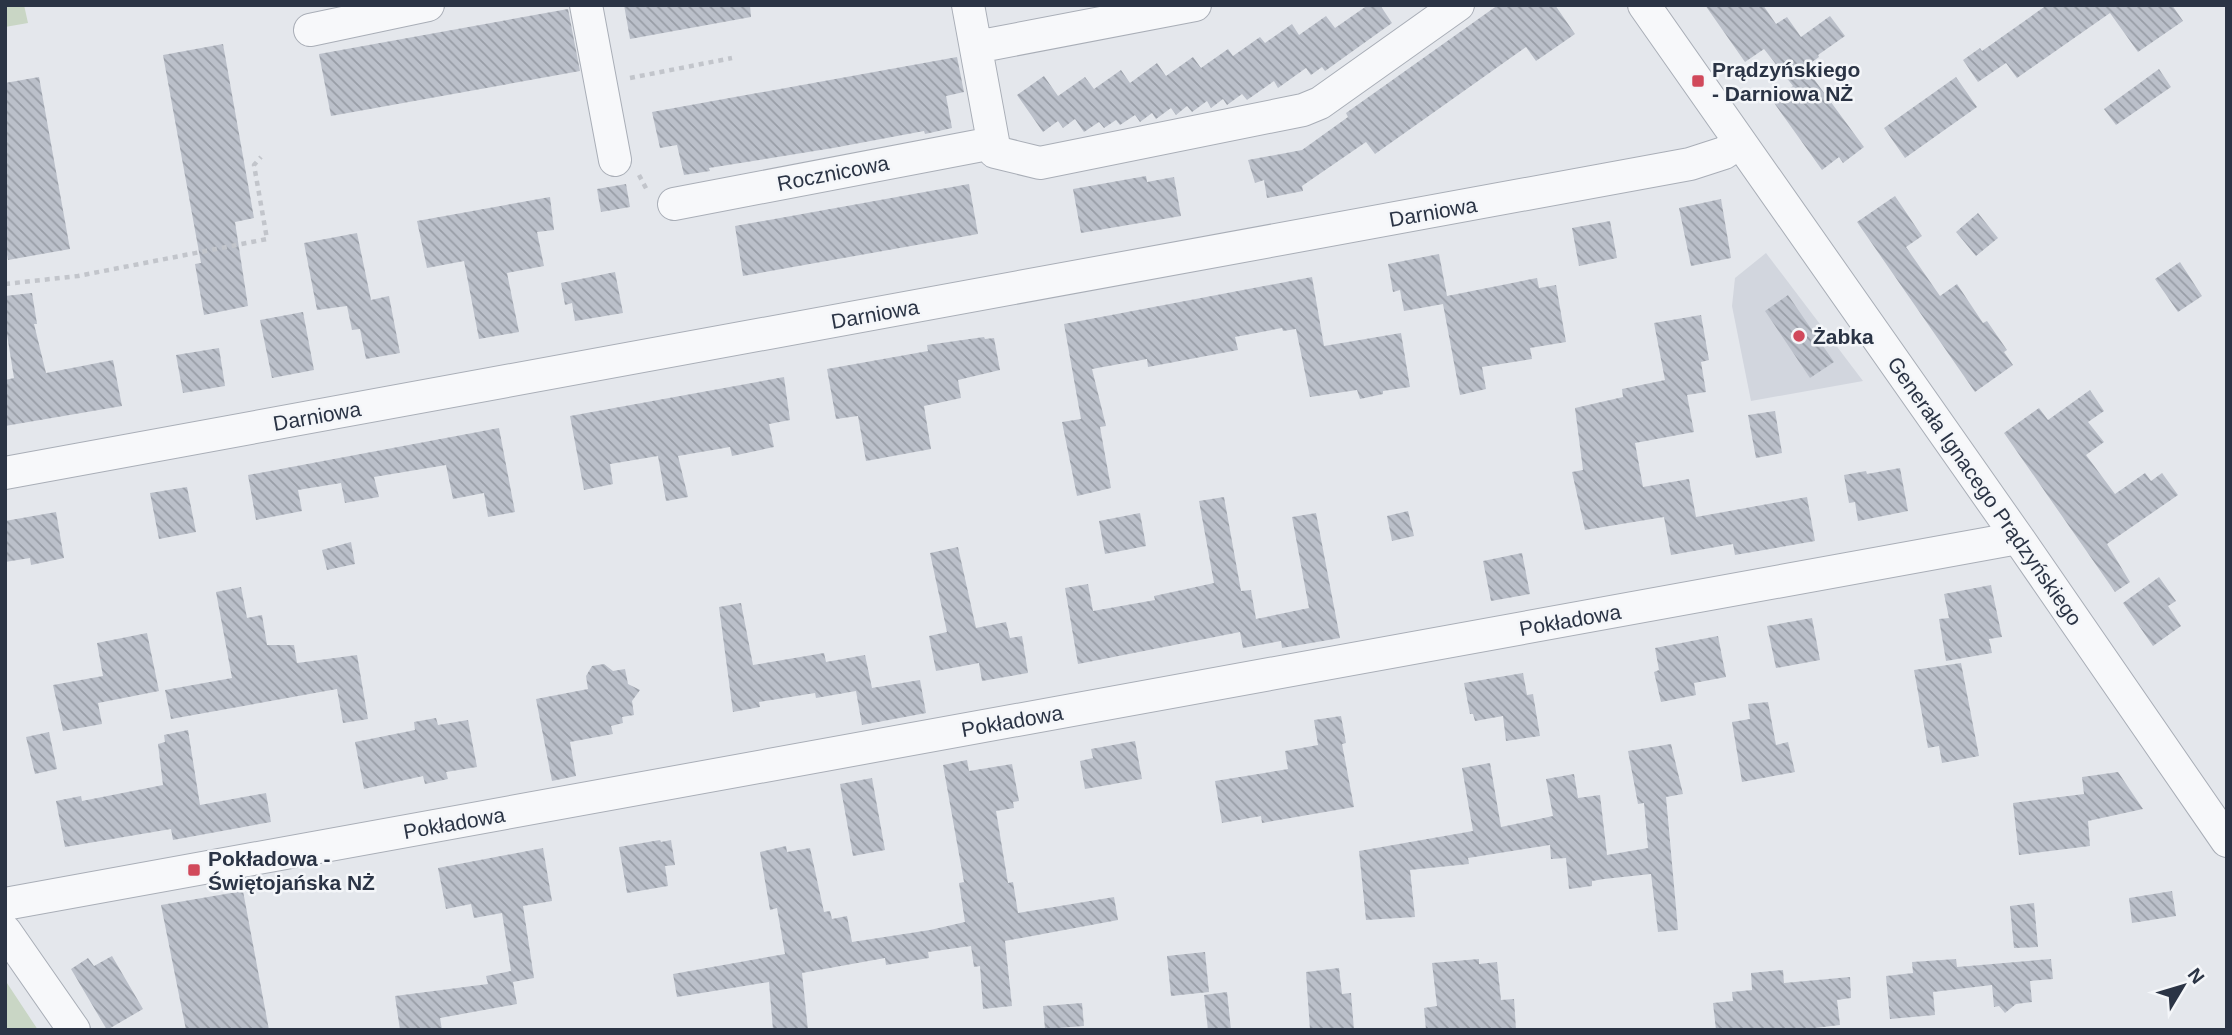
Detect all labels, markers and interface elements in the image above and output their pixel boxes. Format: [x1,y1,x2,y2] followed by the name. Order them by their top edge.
[1712,58,1860,105] place label: Prądzyńskiego - Darniowa NŻ
[1690,73,1706,89] marker: Prądzyńskiego - Darniowa NŻ
[775,151,891,195] street label: Rocznicowa
[1387,193,1479,231] street label: Darniowa
[829,295,921,333] street label: Darniowa
[1813,325,1874,348] place label: Żabka
[1791,328,1807,344] marker: Żabka
[1883,352,2087,630] street label: Generała Ignacego Prądzyńskiego
[271,397,363,435] street label: Darniowa
[1517,600,1623,640] street label: Pokładowa
[959,701,1065,741] street label: Pokładowa
[401,803,507,843] street label: Pokładowa
[208,847,375,894] place label: Pokładowa - Świętojańska NŻ
[186,862,202,878] marker: Pokładowa - Świętojańska NŻ
[2148,951,2218,1021] north arrow
[2184,964,2209,988] text: N

